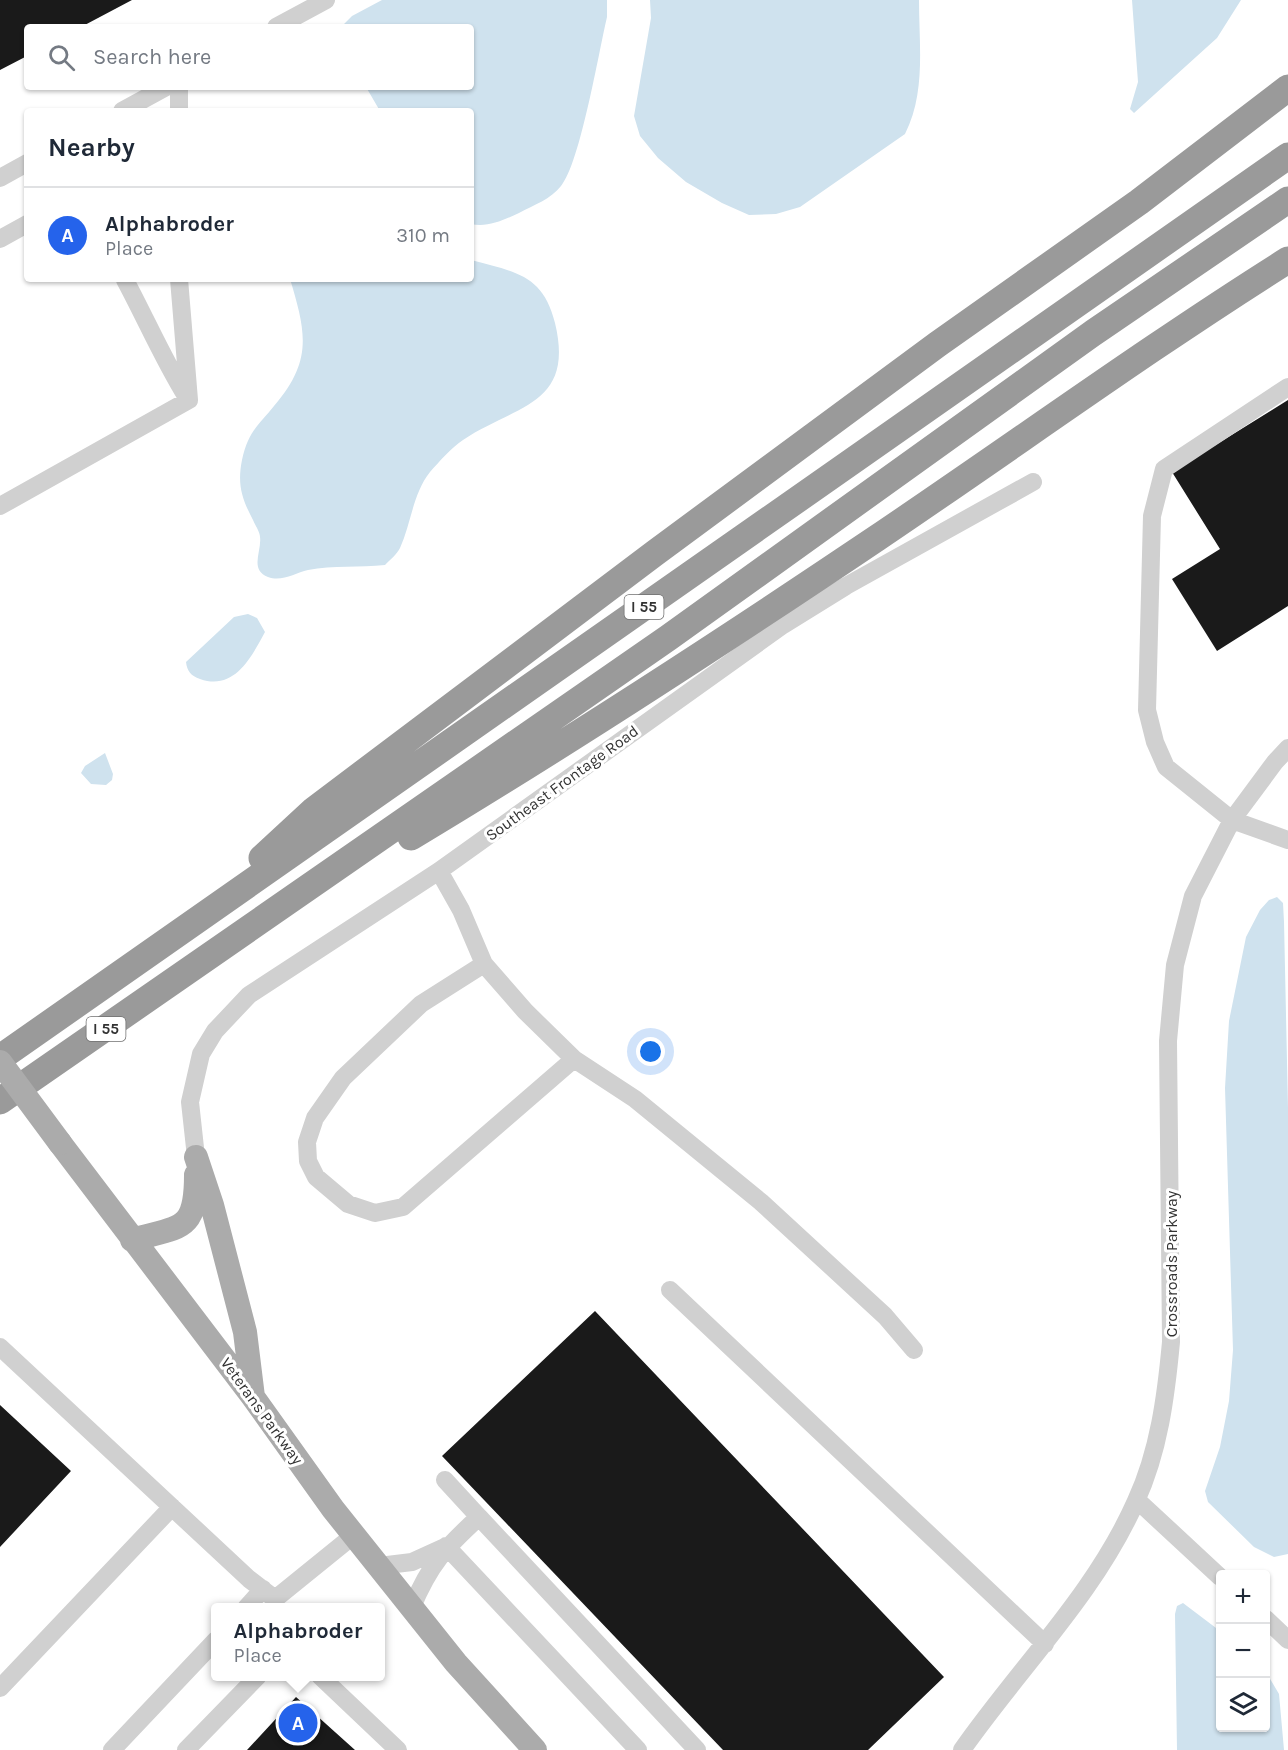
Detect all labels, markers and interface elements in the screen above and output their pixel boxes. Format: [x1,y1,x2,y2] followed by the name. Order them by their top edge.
[24,24,474,90] search box
[45,41,78,74] icon: search
[93,44,211,70] text: Search here
[48,132,135,163] text: Nearby
[105,211,234,237] text: Alphabroder
[61,224,74,247] text: A
[396,224,450,247] text: 310 m
[105,237,153,260] text: Place
[624,595,664,619] road number: I 55
[482,721,642,845] street label: Southeast Frontage Road
[86,1017,126,1041] road number: I 55
[636,1037,665,1066] your location
[1162,1190,1181,1337] street label: Crossroads Parkway
[217,1354,308,1469] street label: Veterans Parkway
[1216,1570,1270,1732] map controls
[1216,1570,1270,1624] button: +
[211,1603,385,1681] popup
[234,1618,362,1644] text: Alphabroder
[1216,1624,1270,1678] button: −
[234,1644,282,1667] text: Place
[1216,1678,1270,1732] button: layers
[278,1700,318,1746] pin: A

